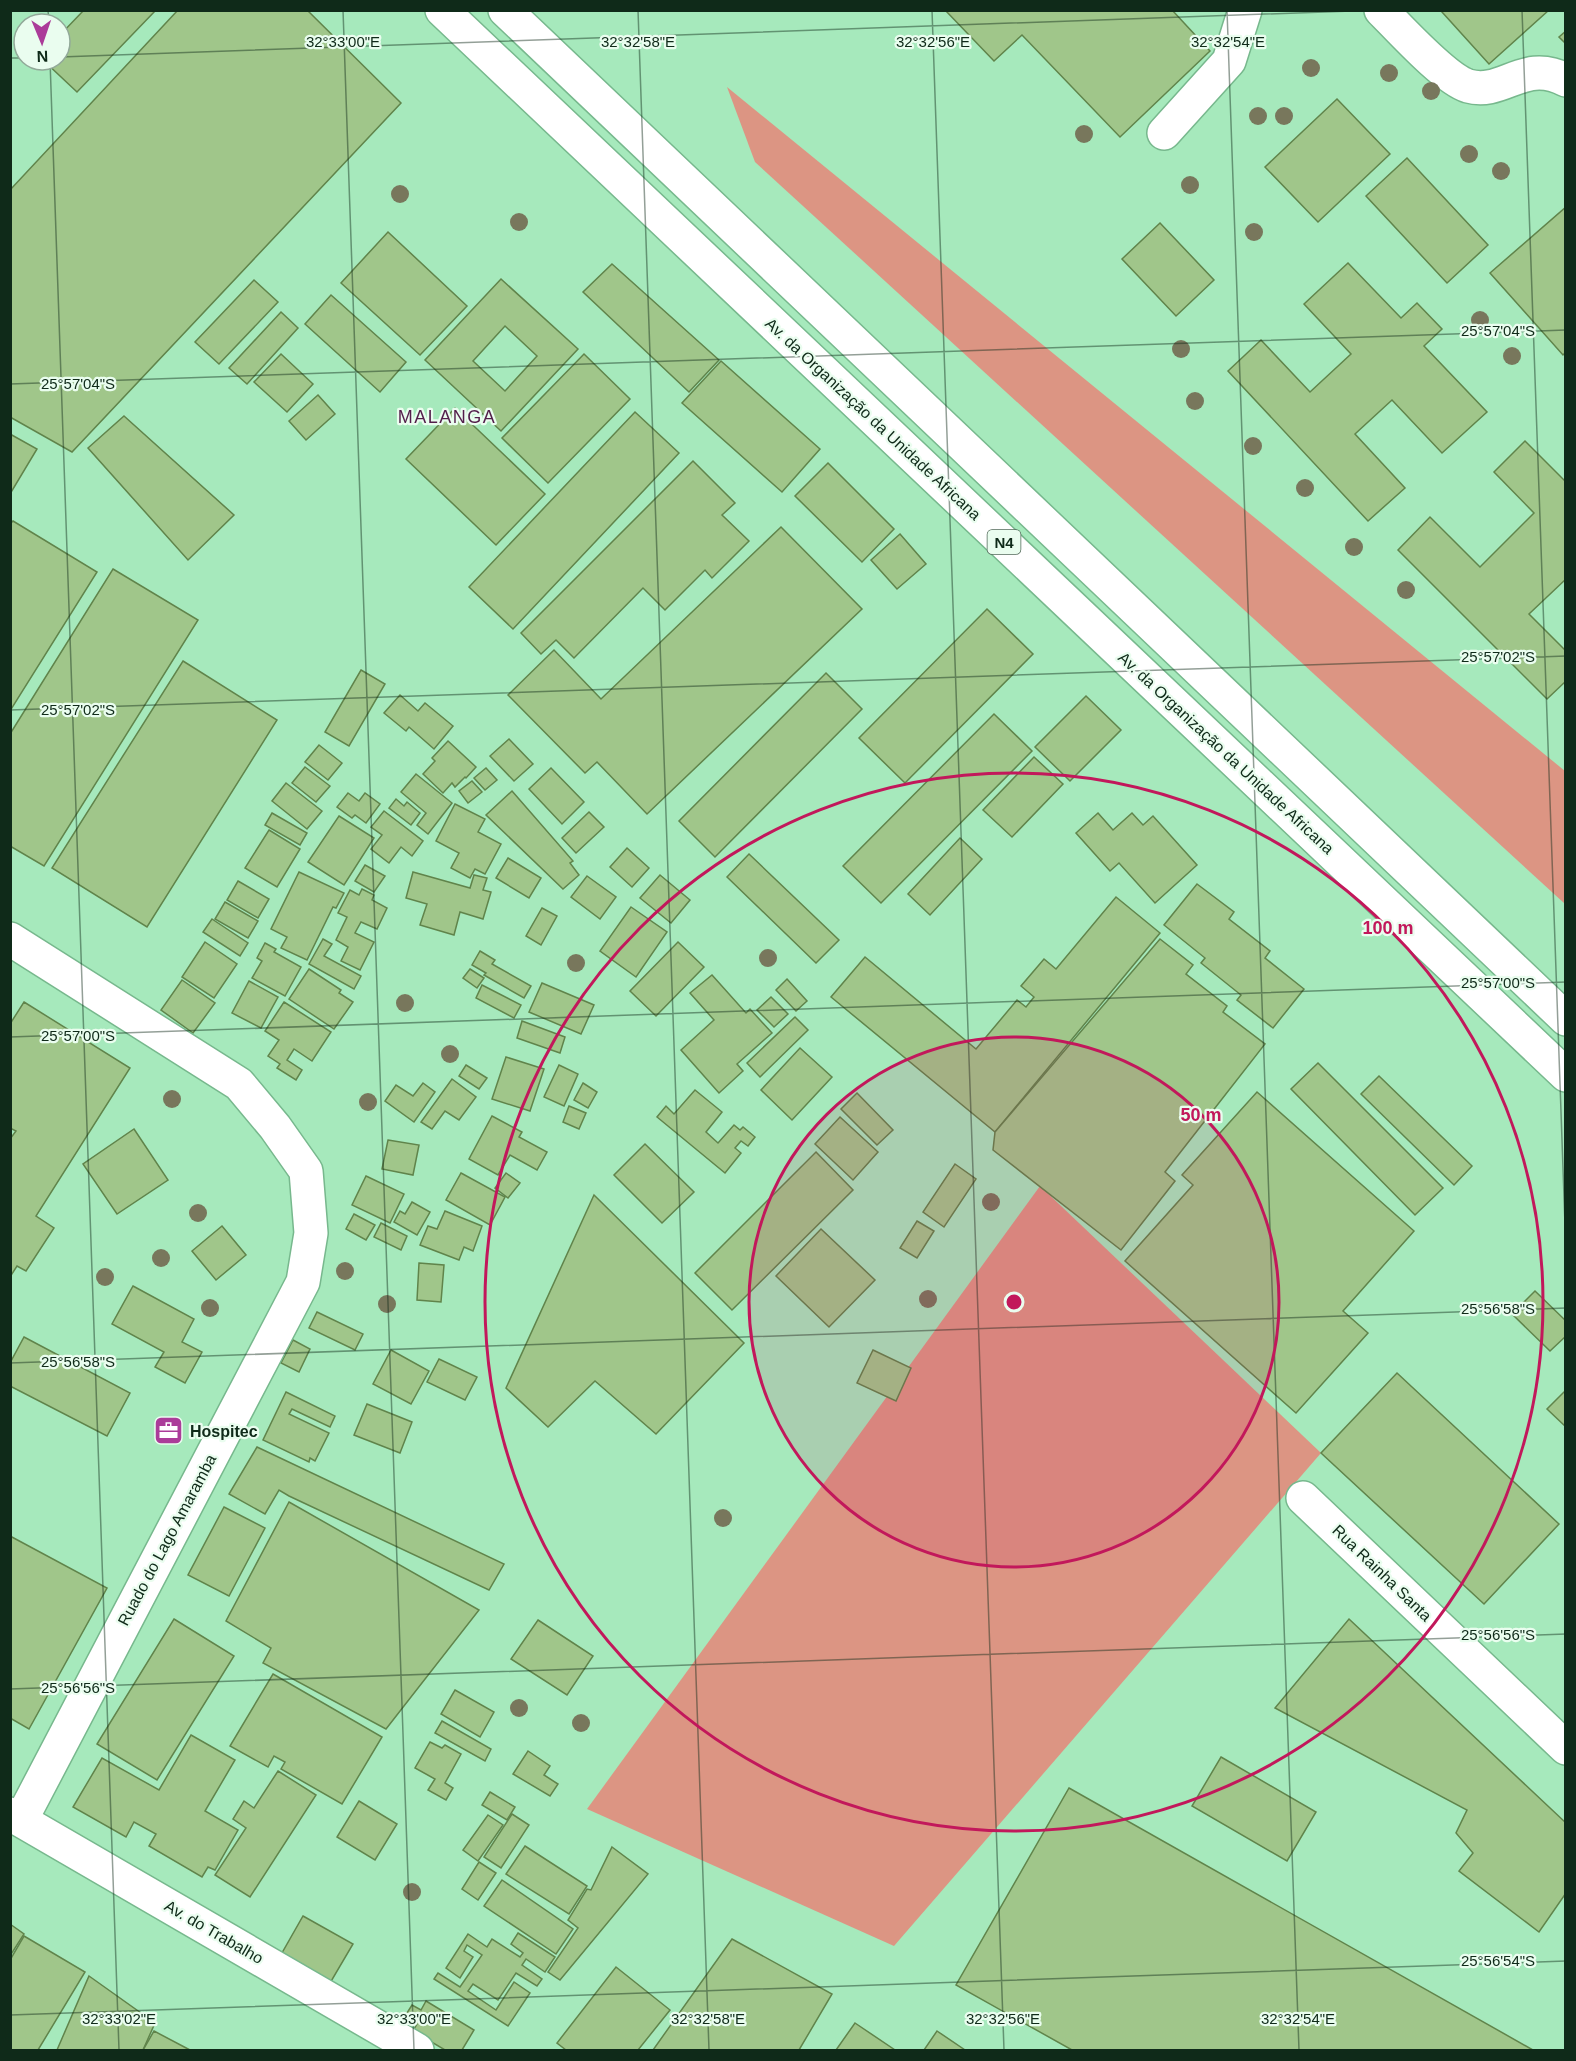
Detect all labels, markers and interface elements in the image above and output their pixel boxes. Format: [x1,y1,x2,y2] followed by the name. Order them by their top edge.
[12,12,72,72] north arrow
[306,33,380,50] text: 32°33'00"E
[601,33,675,50] text: 32°32'58"E
[896,33,970,50] text: 32°32'56"E
[1191,33,1265,50] text: 32°32'54"E
[36,48,49,65] text: N
[762,315,984,523] street label: Av. da Organização da Unidade Africana
[1461,322,1535,339] text: 25°57'04"S
[41,375,115,392] text: 25°57'04"S
[398,407,496,427] district label: MALANGA
[988,530,1020,554] road number: N4
[1461,648,1535,665] text: 25°57'02"S
[1115,649,1337,857] street label: Av. da Organização da Unidade Africana
[41,701,115,718] text: 25°57'02"S
[1362,918,1414,938] text: 100 m
[1461,974,1535,991] text: 25°57'00"S
[41,1027,115,1044] text: 25°57'00"S
[1180,1105,1222,1125] text: 50 m
[1004,1292,1024,1312] centre of rings
[1461,1300,1535,1317] text: 25°56'58"S
[41,1353,115,1370] text: 25°56'58"S
[153,1415,185,1447] office icon: Hospitec
[190,1423,258,1440] place label: Hospitec
[115,1451,219,1628] street label: Ruado do Lago Amaramba
[1329,1521,1435,1625] street label: Rua Rainha Santa
[1461,1626,1535,1643] text: 25°56'56"S
[41,1679,115,1696] text: 25°56'56"S
[162,1897,266,1967] street label: Av. do Trabalho
[1461,1952,1535,1969] text: 25°56'54"S
[82,2010,156,2027] text: 32°33'02"E
[377,2010,451,2027] text: 32°33'00"E
[671,2010,745,2027] text: 32°32'58"E
[966,2010,1040,2027] text: 32°32'56"E
[1261,2010,1335,2027] text: 32°32'54"E

